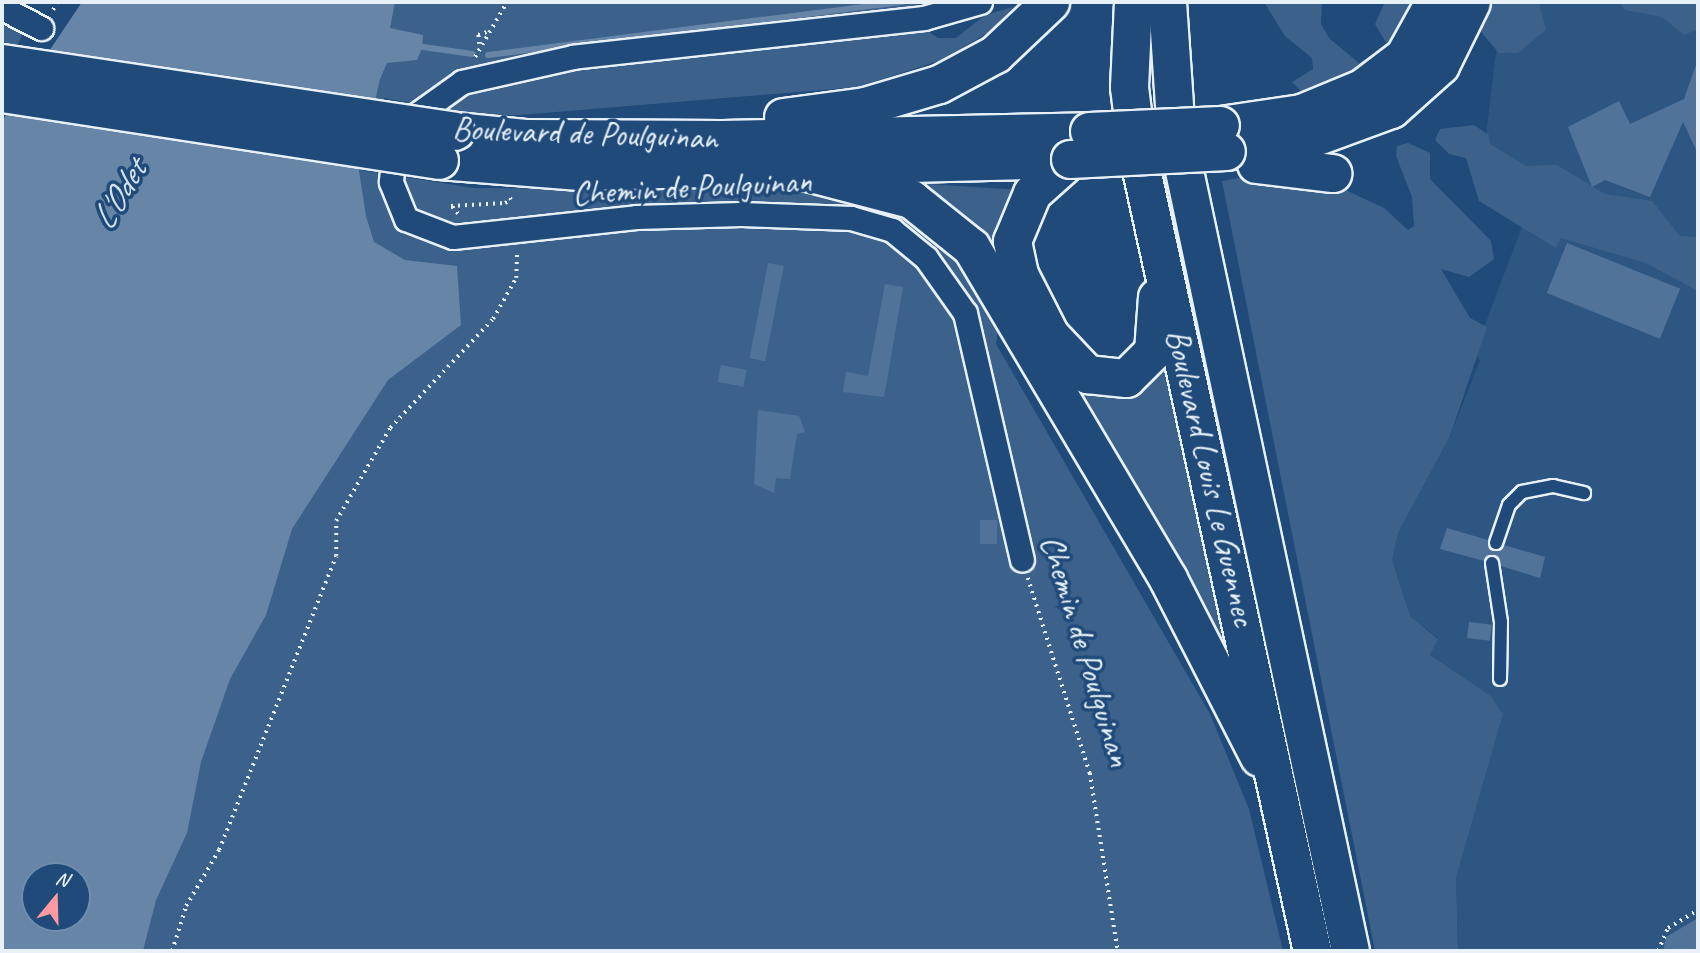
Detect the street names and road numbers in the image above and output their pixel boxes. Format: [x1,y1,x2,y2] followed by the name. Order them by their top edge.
[452,110,718,158] street label: Boulevard de Poulguinan
[571,162,813,214] street label: Chemin de Poulguinan
[1157,326,1263,630] street label: Boulevard Louis Le Guennec
[1031,531,1139,771] street label: Chemin de Poulguinan

